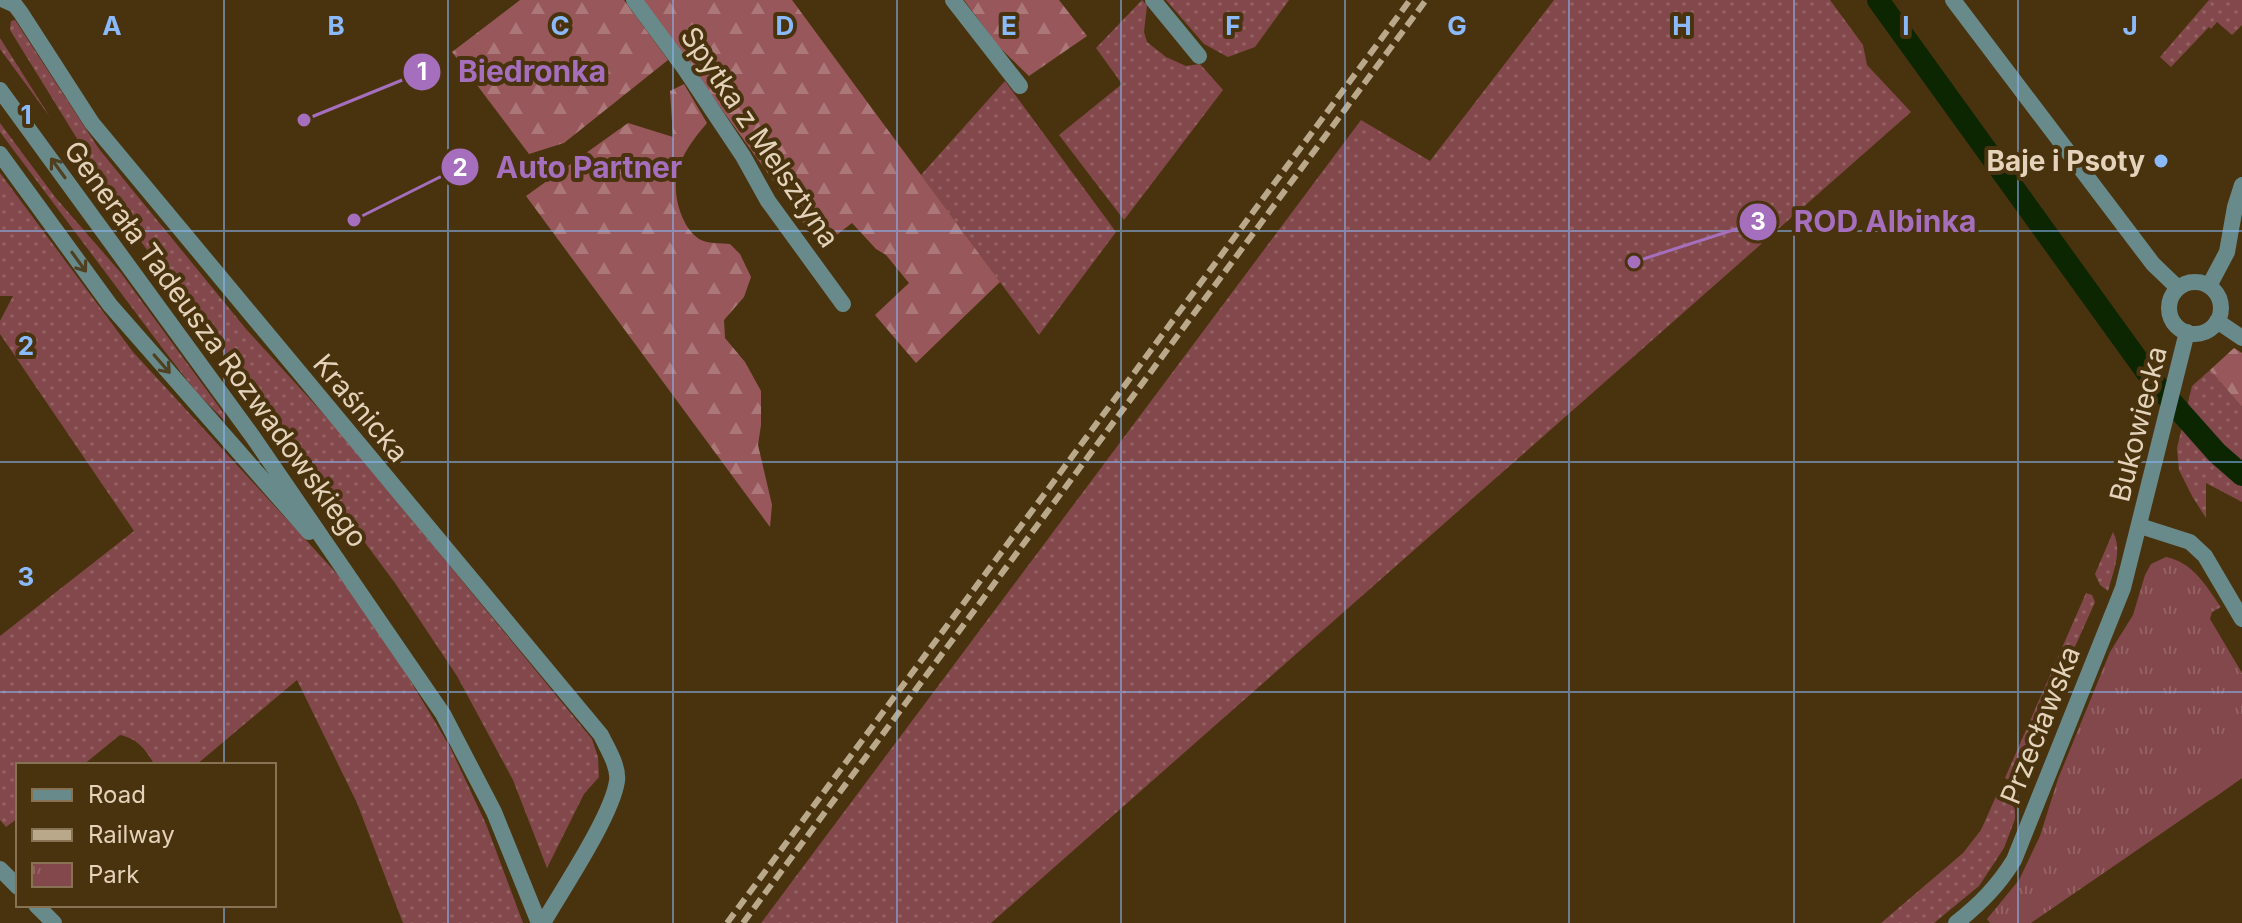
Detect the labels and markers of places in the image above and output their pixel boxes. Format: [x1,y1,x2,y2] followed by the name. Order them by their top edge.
[402,45,622,99] callout: Biedronka
[440,140,698,194] callout: Auto Partner
[1986,144,2145,178] place label: Baje i Psoty
[2152,152,2170,170] marker: Baje i Psoty
[1738,195,1993,249] callout: ROD Albinka

